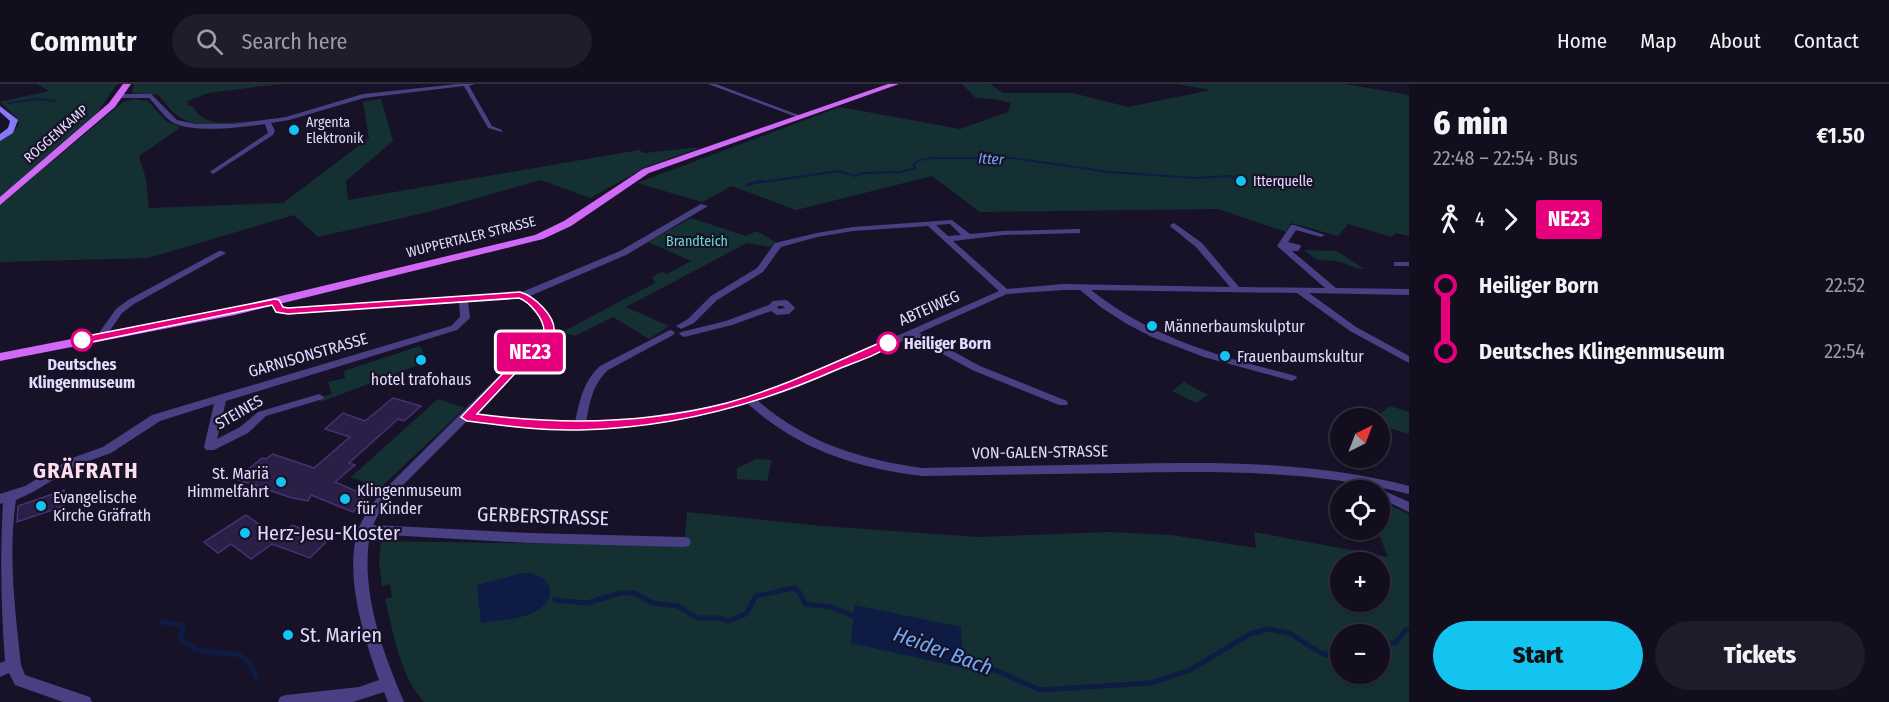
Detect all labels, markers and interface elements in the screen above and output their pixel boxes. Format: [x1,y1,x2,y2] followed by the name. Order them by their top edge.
[172,14,592,68] search box
[30,25,136,58] text: Commutr
[193,25,226,58] icon: search
[241,28,347,55] text: Search here
[1557,28,1607,54] text: Home
[1640,28,1677,54] text: Map
[1710,28,1761,54] text: About
[1794,28,1859,54] text: Contact
[20,102,92,166] street label: ROGGENKAMP
[1433,103,1508,143] text: 6 min
[306,114,364,147] place label: Argenta Elektronik
[1816,122,1865,149] text: €1.50
[287,123,301,137] marker: Argenta Elektronik
[1433,146,1578,170] text: 22:48 – 22:54 · Bus
[978,149,1005,169] water label: Itter
[1253,173,1313,190] place label: Itterquelle
[1234,174,1248,188] marker: Itterquelle
[1433,203,1466,236] icon: walk
[1494,203,1527,236] icon: forward
[1548,206,1590,232] text: NE23
[1475,207,1485,231] text: 4
[405,213,538,261] street label: WUPPERTALER STRASSE
[666,233,728,250] park label: Brandteich
[1479,272,1599,299] text: Heiliger Born
[1825,273,1865,297] text: 22:52
[896,286,962,330] street label: ABTEIWEG
[1164,317,1305,336] place label: Männerbaumskulptur
[1145,319,1159,333] marker: Männerbaumskulptur
[71,329,93,351] marker: Deutsches Klingenmuseum
[246,329,370,381] street label: GARNISONSTRASSE
[488,332,572,372] line badge: NE23
[877,332,899,354] marker: Heiliger Born
[904,334,991,353] place label: Heiliger Born
[1479,338,1725,365] text: Deutsches Klingenmuseum
[509,339,551,365] text: NE23
[1824,339,1865,363] text: 22:54
[1237,347,1364,366] place label: Frauenbaumskultur
[1218,349,1232,363] marker: Frauenbaumskultur
[414,353,428,367] marker: hotel trafohaus
[29,355,135,392] place label: Deutsches Klingenmuseum
[371,370,471,389] place label: hotel trafohaus
[212,391,266,433] street label: STEINES
[1330,408,1390,468] north arrow
[1330,408,1390,684] map controls
[972,441,1108,463] street label: VON-GALEN-STRASSE
[33,457,139,484] district label: GRÄFRATH
[187,464,270,501] place label: St. Mariä Himmelfahrt
[274,475,288,489] marker: St. Mariä Himmelfahrt
[1330,480,1390,540] button: locate
[357,481,462,518] place label: Klingenmuseum für Kinder
[53,488,151,525] place label: Evangelische Kirche Gräfrath
[338,492,352,506] marker: Klingenmuseum für Kinder
[34,499,48,513] marker: Evangelische Kirche Gräfrath
[477,502,609,530] street label: GERBERSTRASSE
[257,521,400,545] place label: Herz-Jesu-Kloster
[238,526,252,540] marker: Herz-Jesu-Kloster
[1330,552,1390,612] button: +
[890,621,996,681] water label: Heider Bach
[1433,621,1643,690] button: Start
[1655,621,1865,690] button: Tickets
[300,623,382,647] place label: St. Marien
[1330,624,1390,684] button: −
[281,628,295,642] marker: St. Marien

